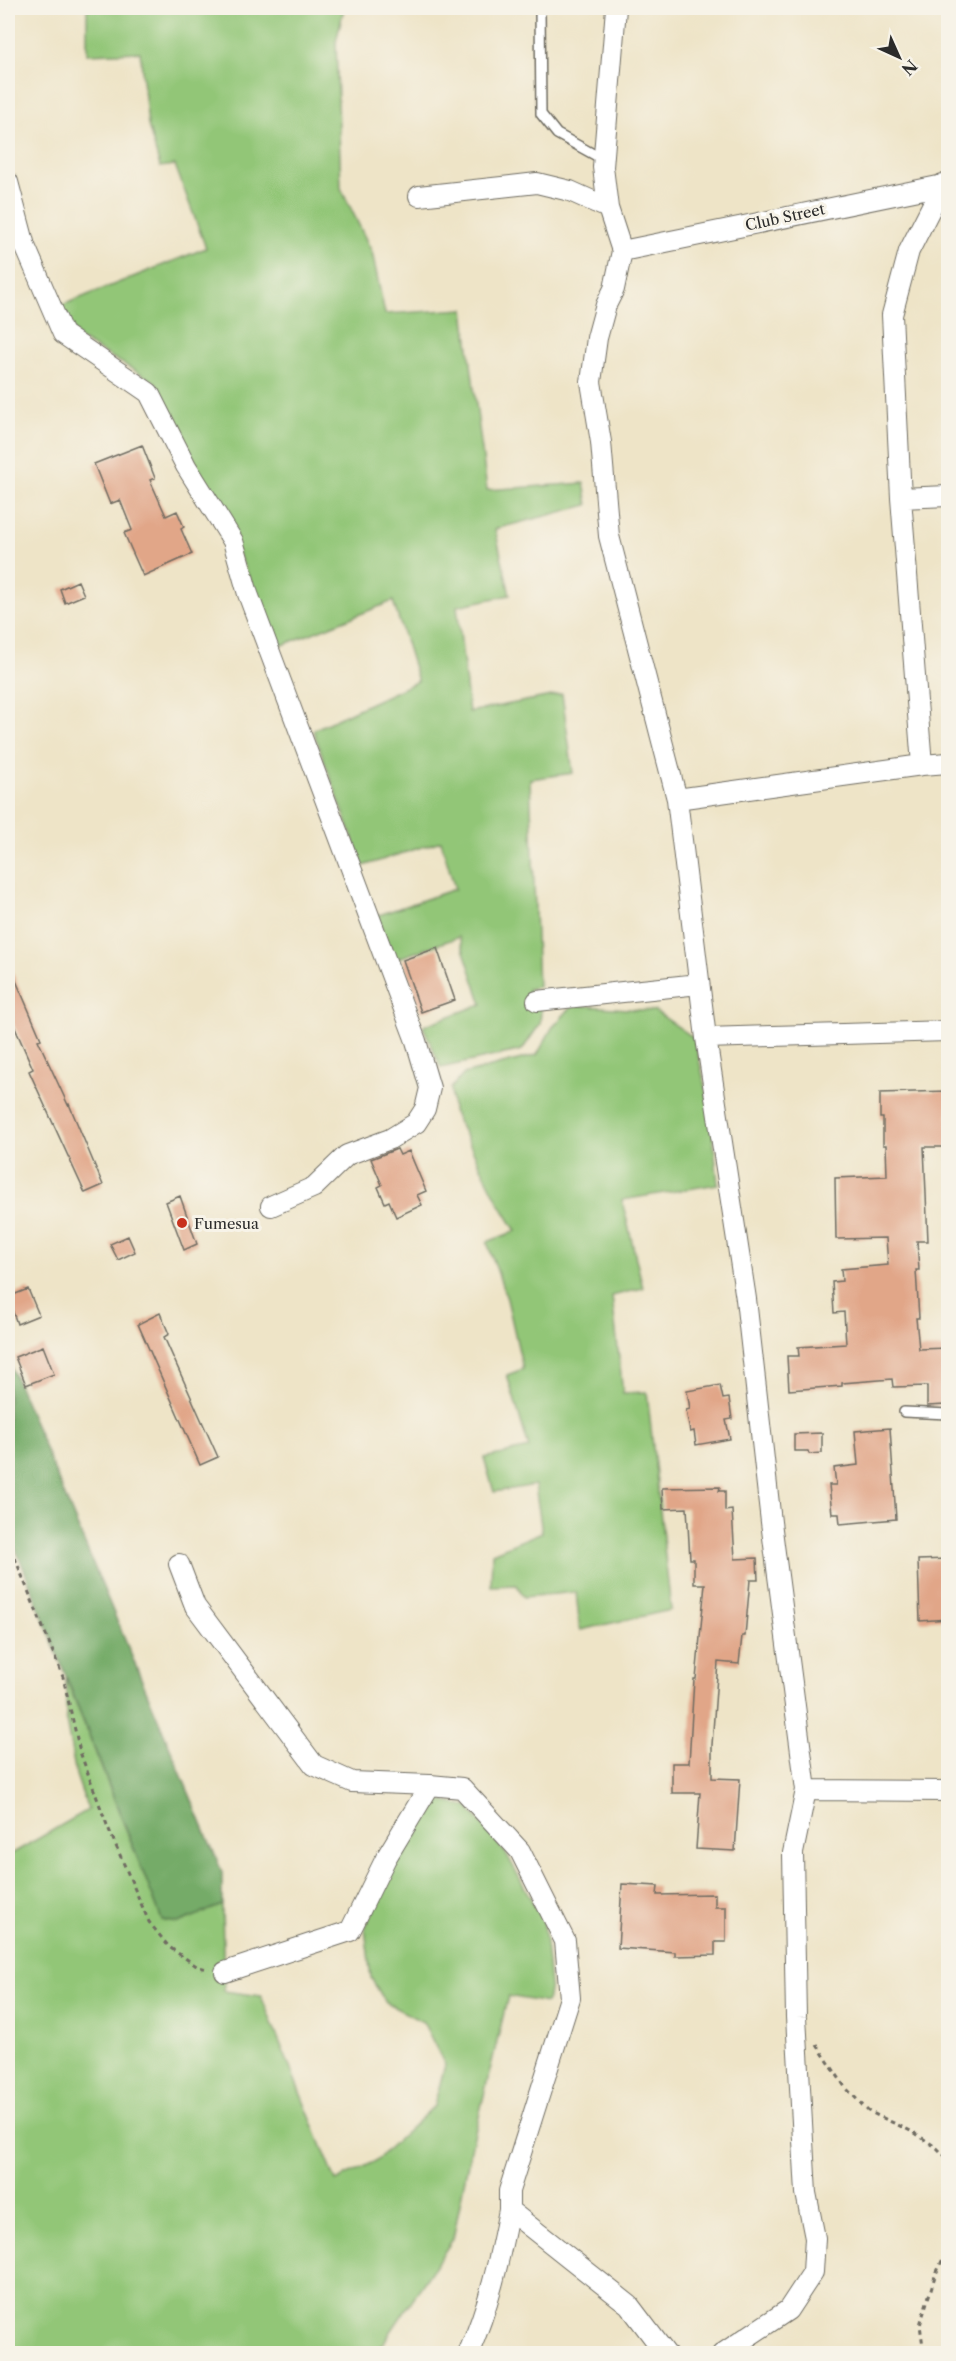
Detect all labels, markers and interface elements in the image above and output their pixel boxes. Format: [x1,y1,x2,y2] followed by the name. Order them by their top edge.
[869,27,929,87] north arrow
[898,56,922,80] text: N
[743,199,827,235] street label: Club Street
[194,1214,259,1233] place label: Fumesua
[175,1216,189,1230] marker: Fumesua

